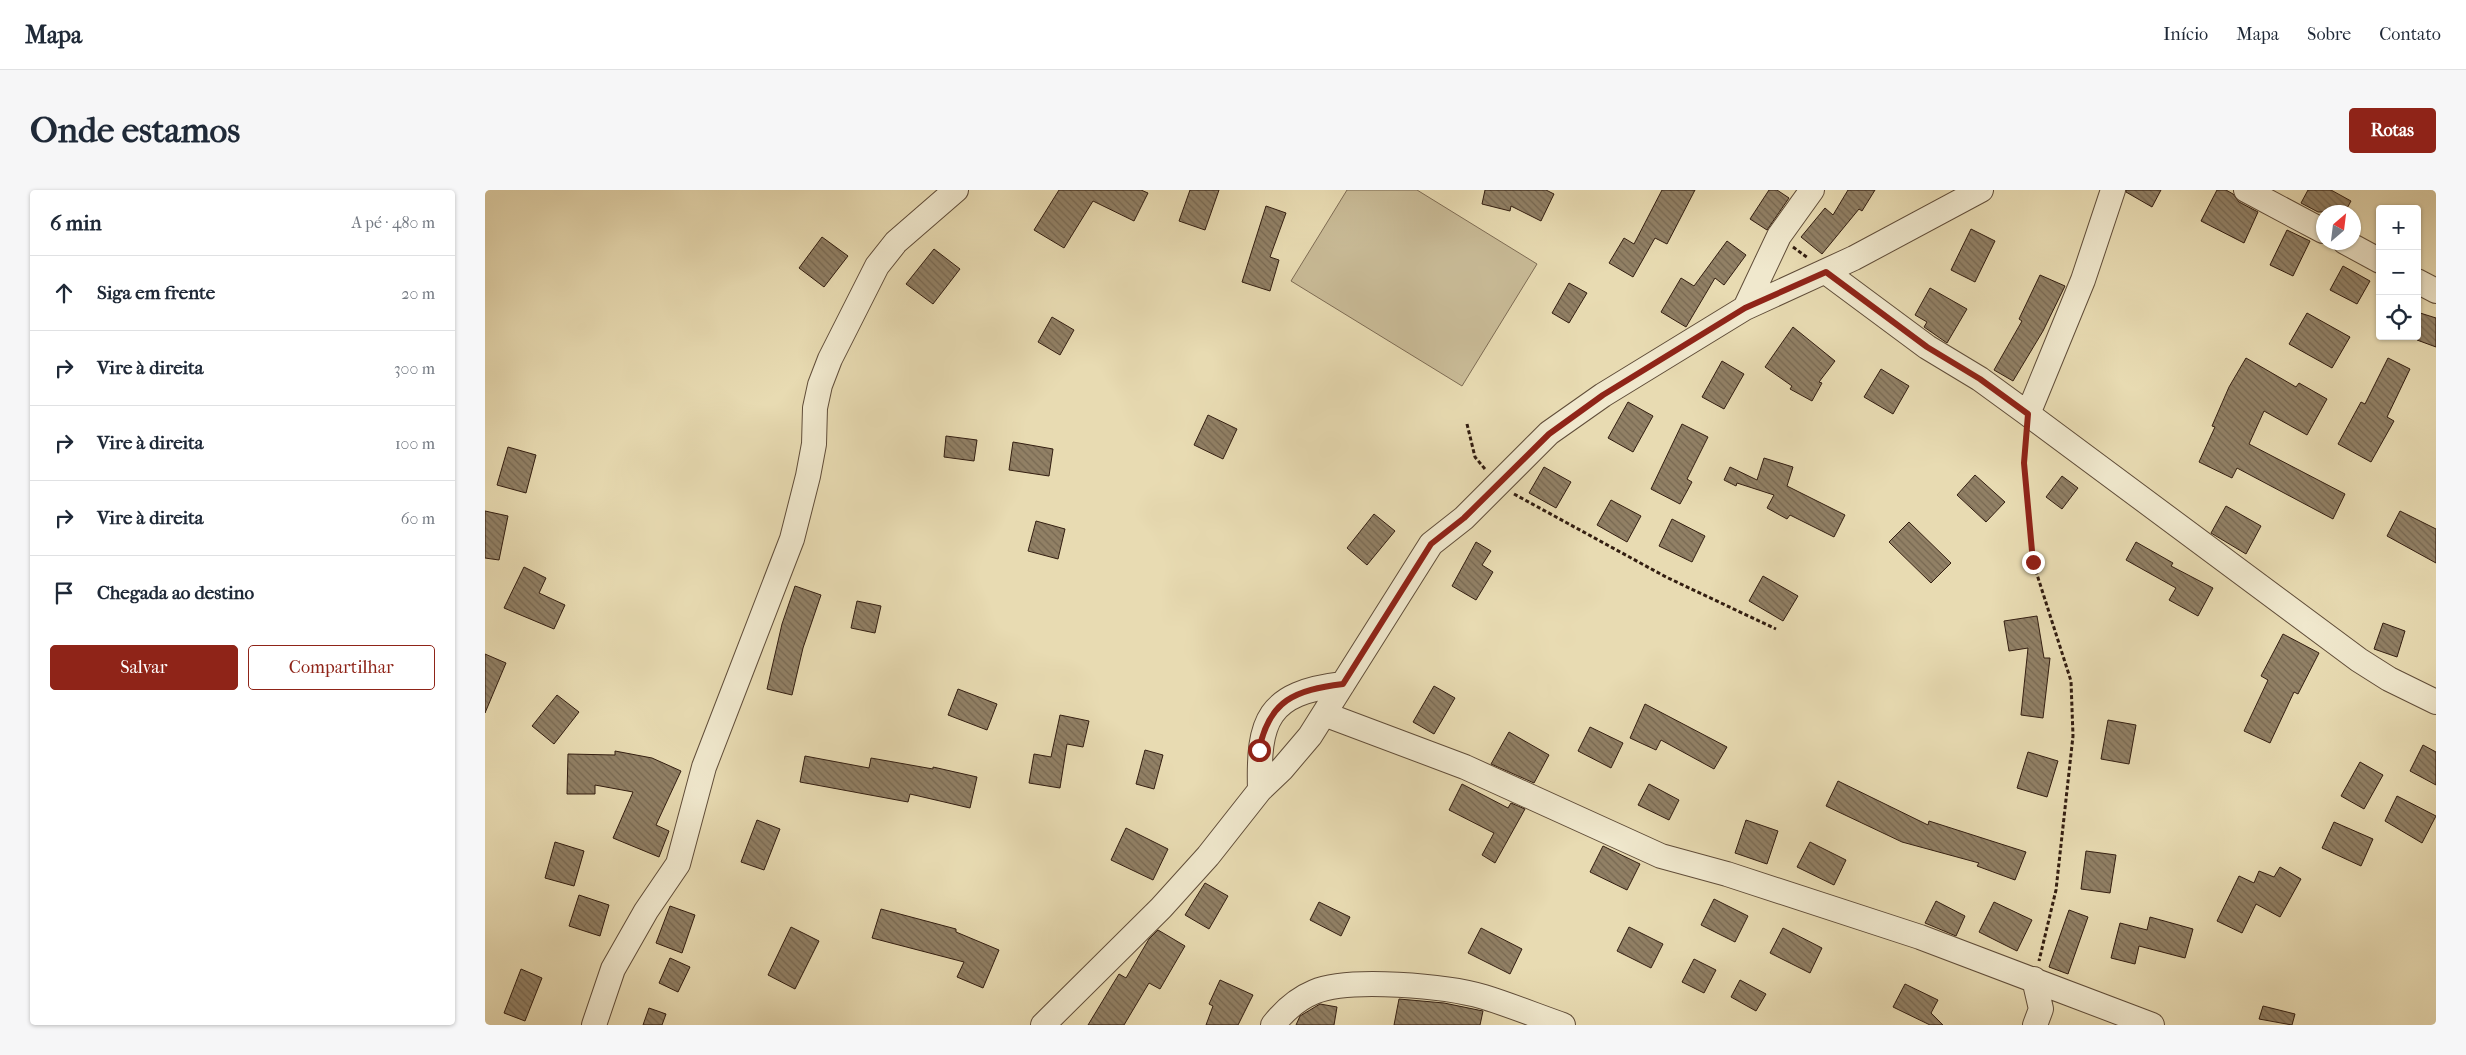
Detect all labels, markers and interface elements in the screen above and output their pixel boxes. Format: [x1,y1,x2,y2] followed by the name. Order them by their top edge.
[25,21,82,49] text: Mapa
[2163,24,2208,45] text: Início
[2236,24,2279,45] text: Mapa
[2307,24,2351,45] text: Sobre
[2379,24,2441,45] text: Contato
[2349,108,2436,153] button: Rotas
[30,110,240,151] text: Onde estamos
[2316,205,2361,250] north arrow
[2376,205,2421,340] map controls
[2376,205,2421,250] button: +
[50,211,102,235] text: 6 min
[351,213,435,232] text: A pé · 480 m
[2376,250,2421,295] button: −
[50,279,78,307] icon: ahead
[97,282,215,304] text: Siga em frente
[401,284,435,303] text: 20 m
[2376,295,2421,340] button: locate
[50,354,78,382] icon: right
[97,357,204,379] text: Vire à direita
[394,359,435,378] text: 300 m
[50,429,78,457] icon: right
[97,432,204,454] text: Vire à direita
[395,434,435,453] text: 100 m
[50,504,78,532] icon: right
[97,507,204,529] text: Vire à direita
[401,509,435,528] text: 60 m
[2022,551,2045,574] route end
[50,579,78,607] icon: arrive
[97,582,254,604] text: Chegada ao destino
[50,645,238,690] button: Salvar
[248,645,435,690] button: Compartilhar
[1248,739,1271,762] route start

